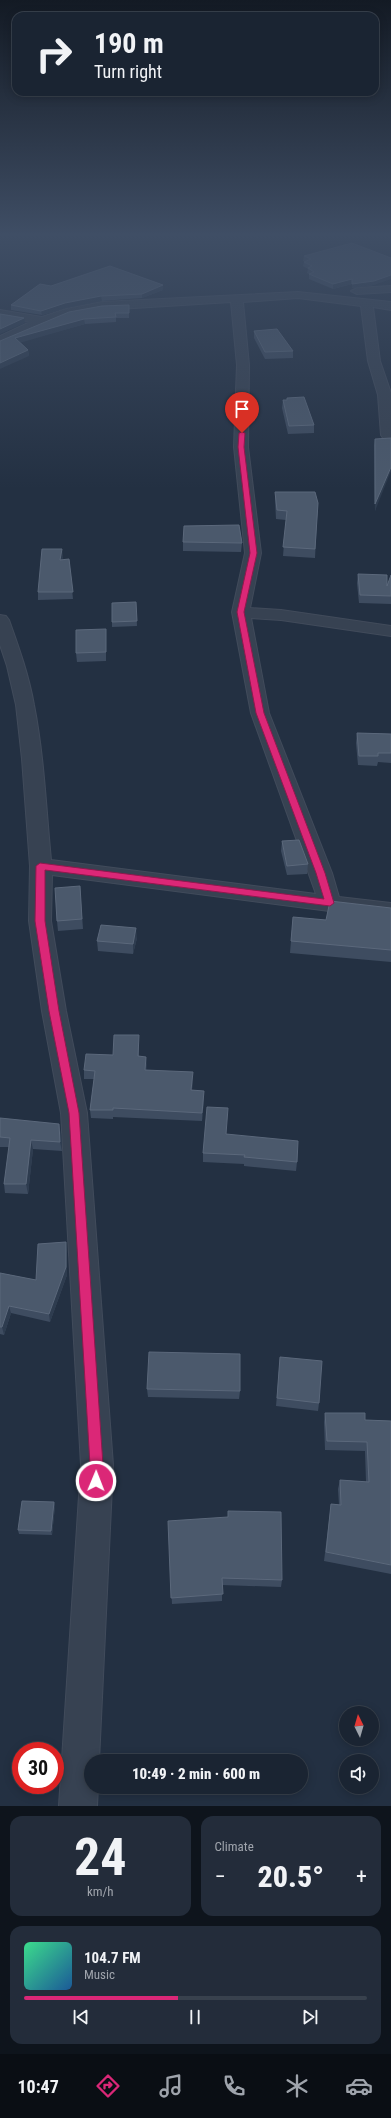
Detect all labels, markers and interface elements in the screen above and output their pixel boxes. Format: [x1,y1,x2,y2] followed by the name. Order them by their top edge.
[94,27,164,60] text: 190 m
[28,28,80,80] icon: right
[94,61,162,82] text: Turn right
[225,392,259,433] pin
[231,398,253,420] icon: arrive
[75,1460,117,1502] position arrow
[339,1706,379,1746] north arrow
[339,1706,379,1794] map controls
[12,1742,64,1794] speed limit sign: 30
[339,1754,379,1794] button: sound
[132,1765,260,1783] text: 10:49 · 2 min · 600 m
[74,1827,127,1888] text: 24
[215,1839,254,1854] text: Climate
[258,1859,324,1894] text: 20.5°
[215,1864,226,1889] text: −
[356,1864,367,1889] text: +
[87,1884,114,1899] text: km/h
[84,1949,141,1967] text: 104.7 FM
[84,1967,115,1982] text: Music
[70,2006,92,2028] icon: previous
[184,2006,206,2028] icon: pause
[299,2006,321,2028] icon: next
[94,2072,122,2100] icon: directions
[157,2072,185,2100] icon: music
[220,2072,248,2100] icon: phone
[283,2072,311,2100] icon: climate
[345,2072,373,2100] icon: car
[17,2076,59,2097] text: 10:47

